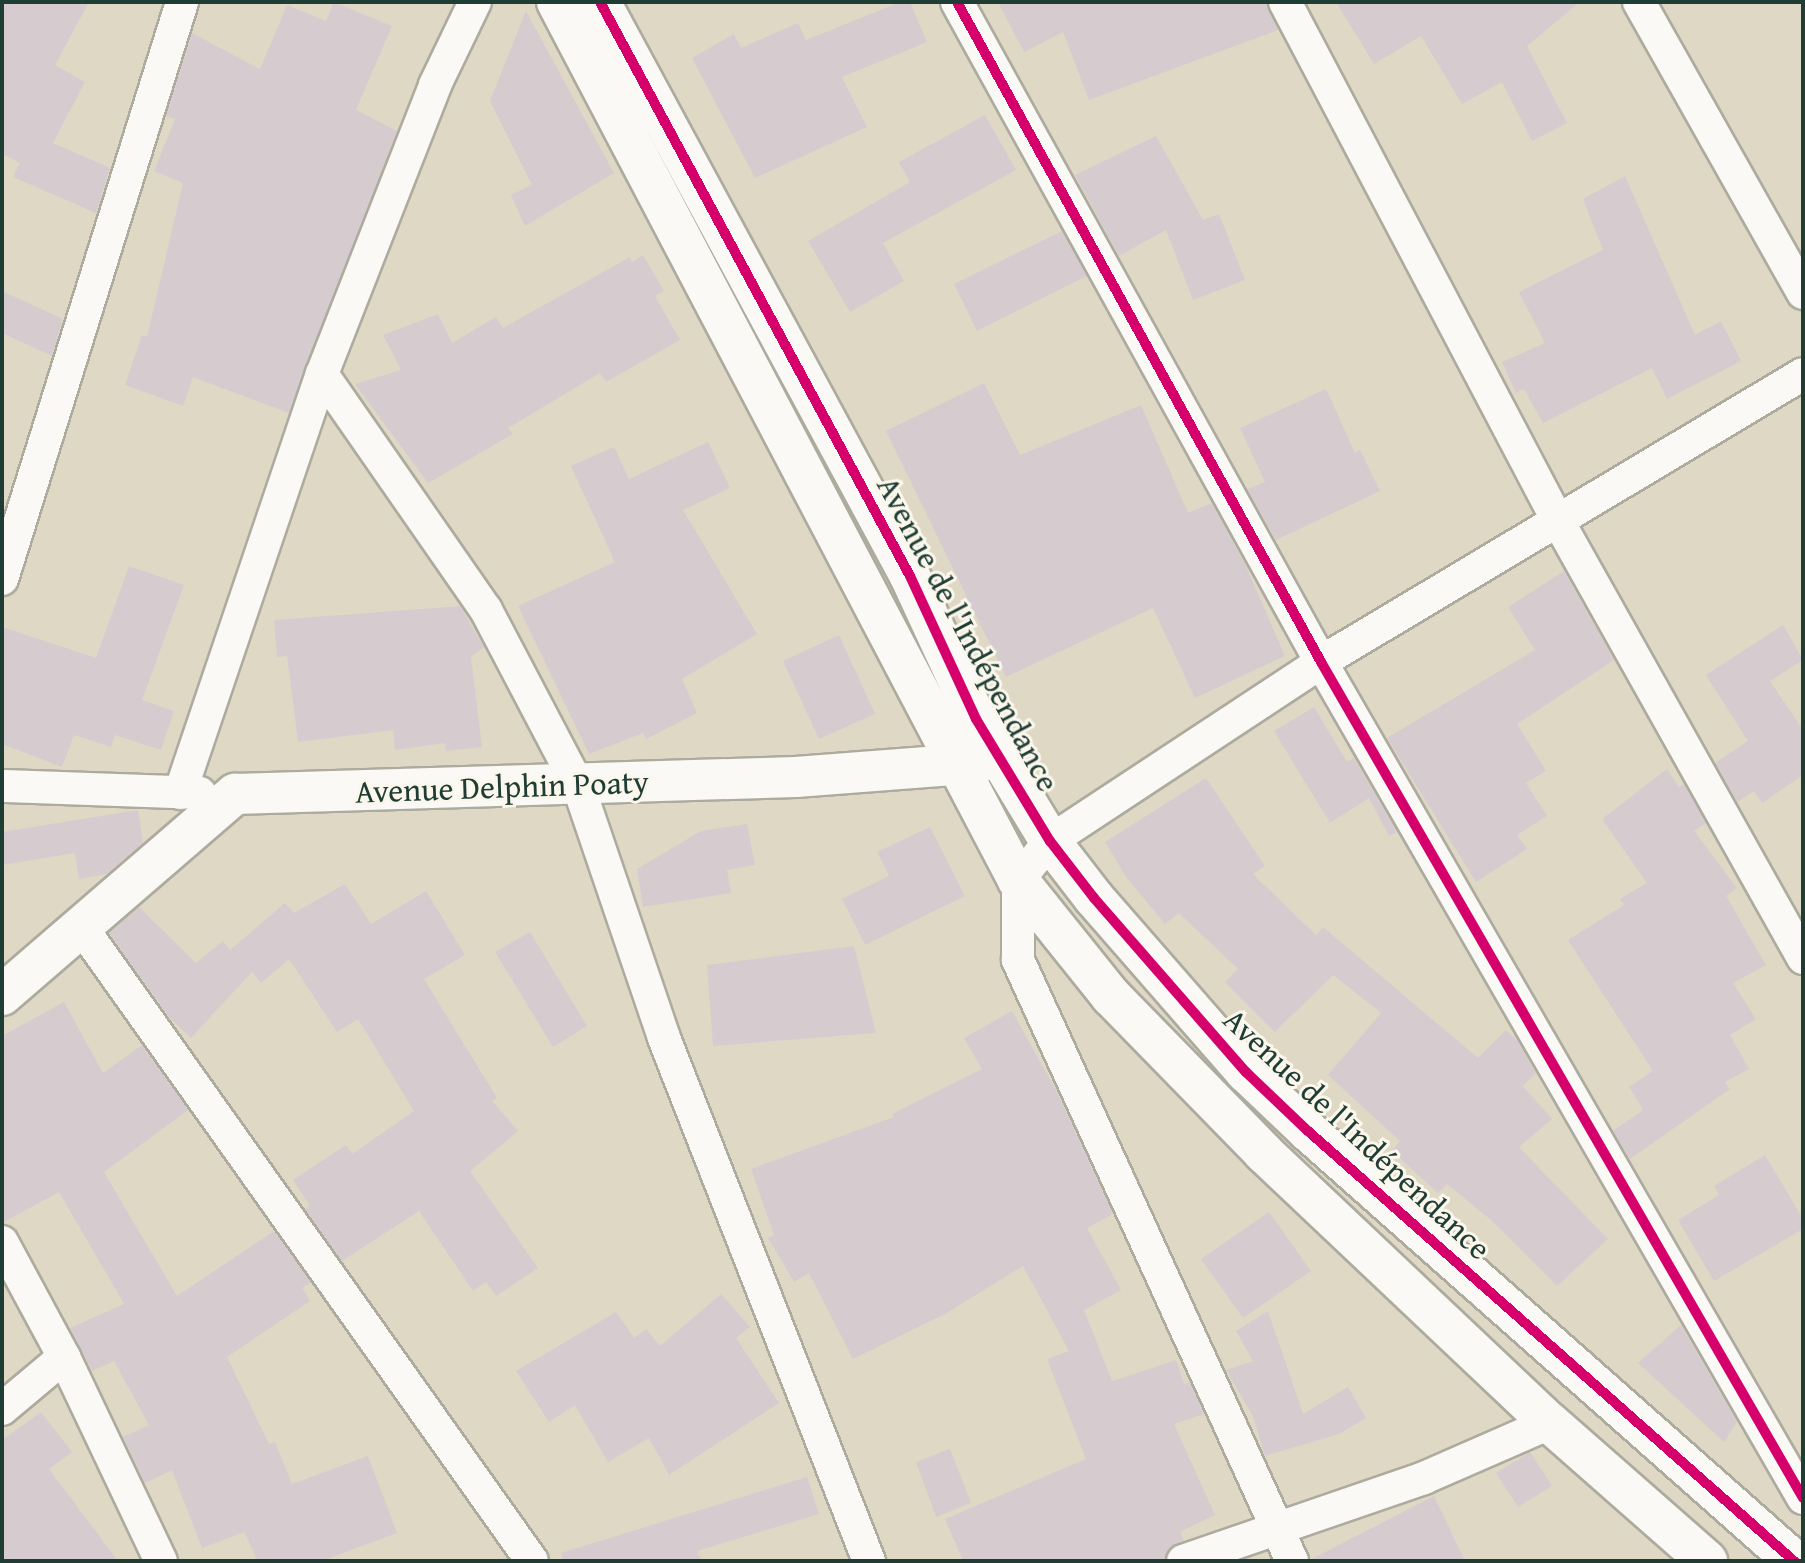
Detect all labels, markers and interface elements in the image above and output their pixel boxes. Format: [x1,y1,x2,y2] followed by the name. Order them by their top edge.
[869,470,1067,798] street label: Avenue de l'Indépendance
[354,763,650,811] street label: Avenue Delphin Poaty
[1215,1000,1499,1268] street label: Avenue de l'Indépendance

